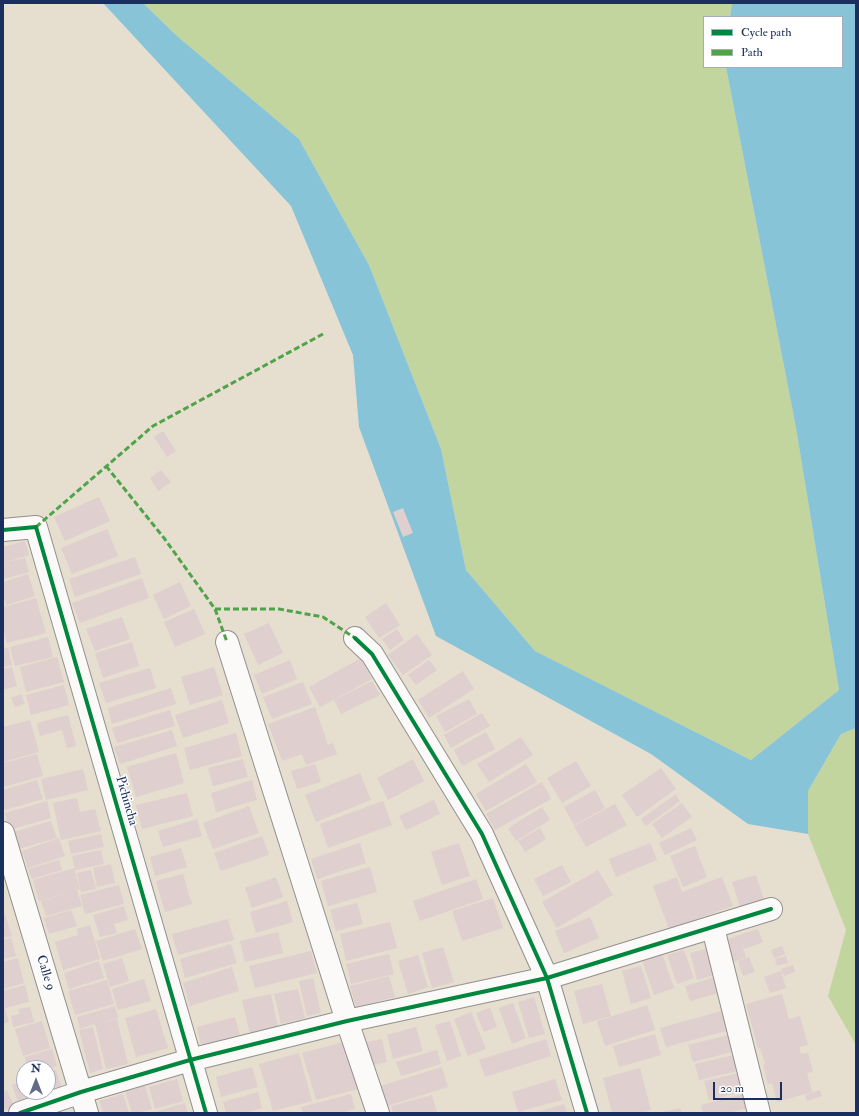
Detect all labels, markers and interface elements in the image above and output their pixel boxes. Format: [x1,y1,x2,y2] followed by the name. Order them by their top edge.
[703,16,843,68] legend
[741,25,791,40] text: Cycle path
[741,45,763,60] text: Path
[112,775,140,827] street label: Pichincha
[32,953,58,993] street label: Calle 9
[16,1060,56,1100] north arrow
[31,1062,41,1075] text: N
[715,1074,784,1100] scale bar
[720,1081,744,1096] text: 20 m

